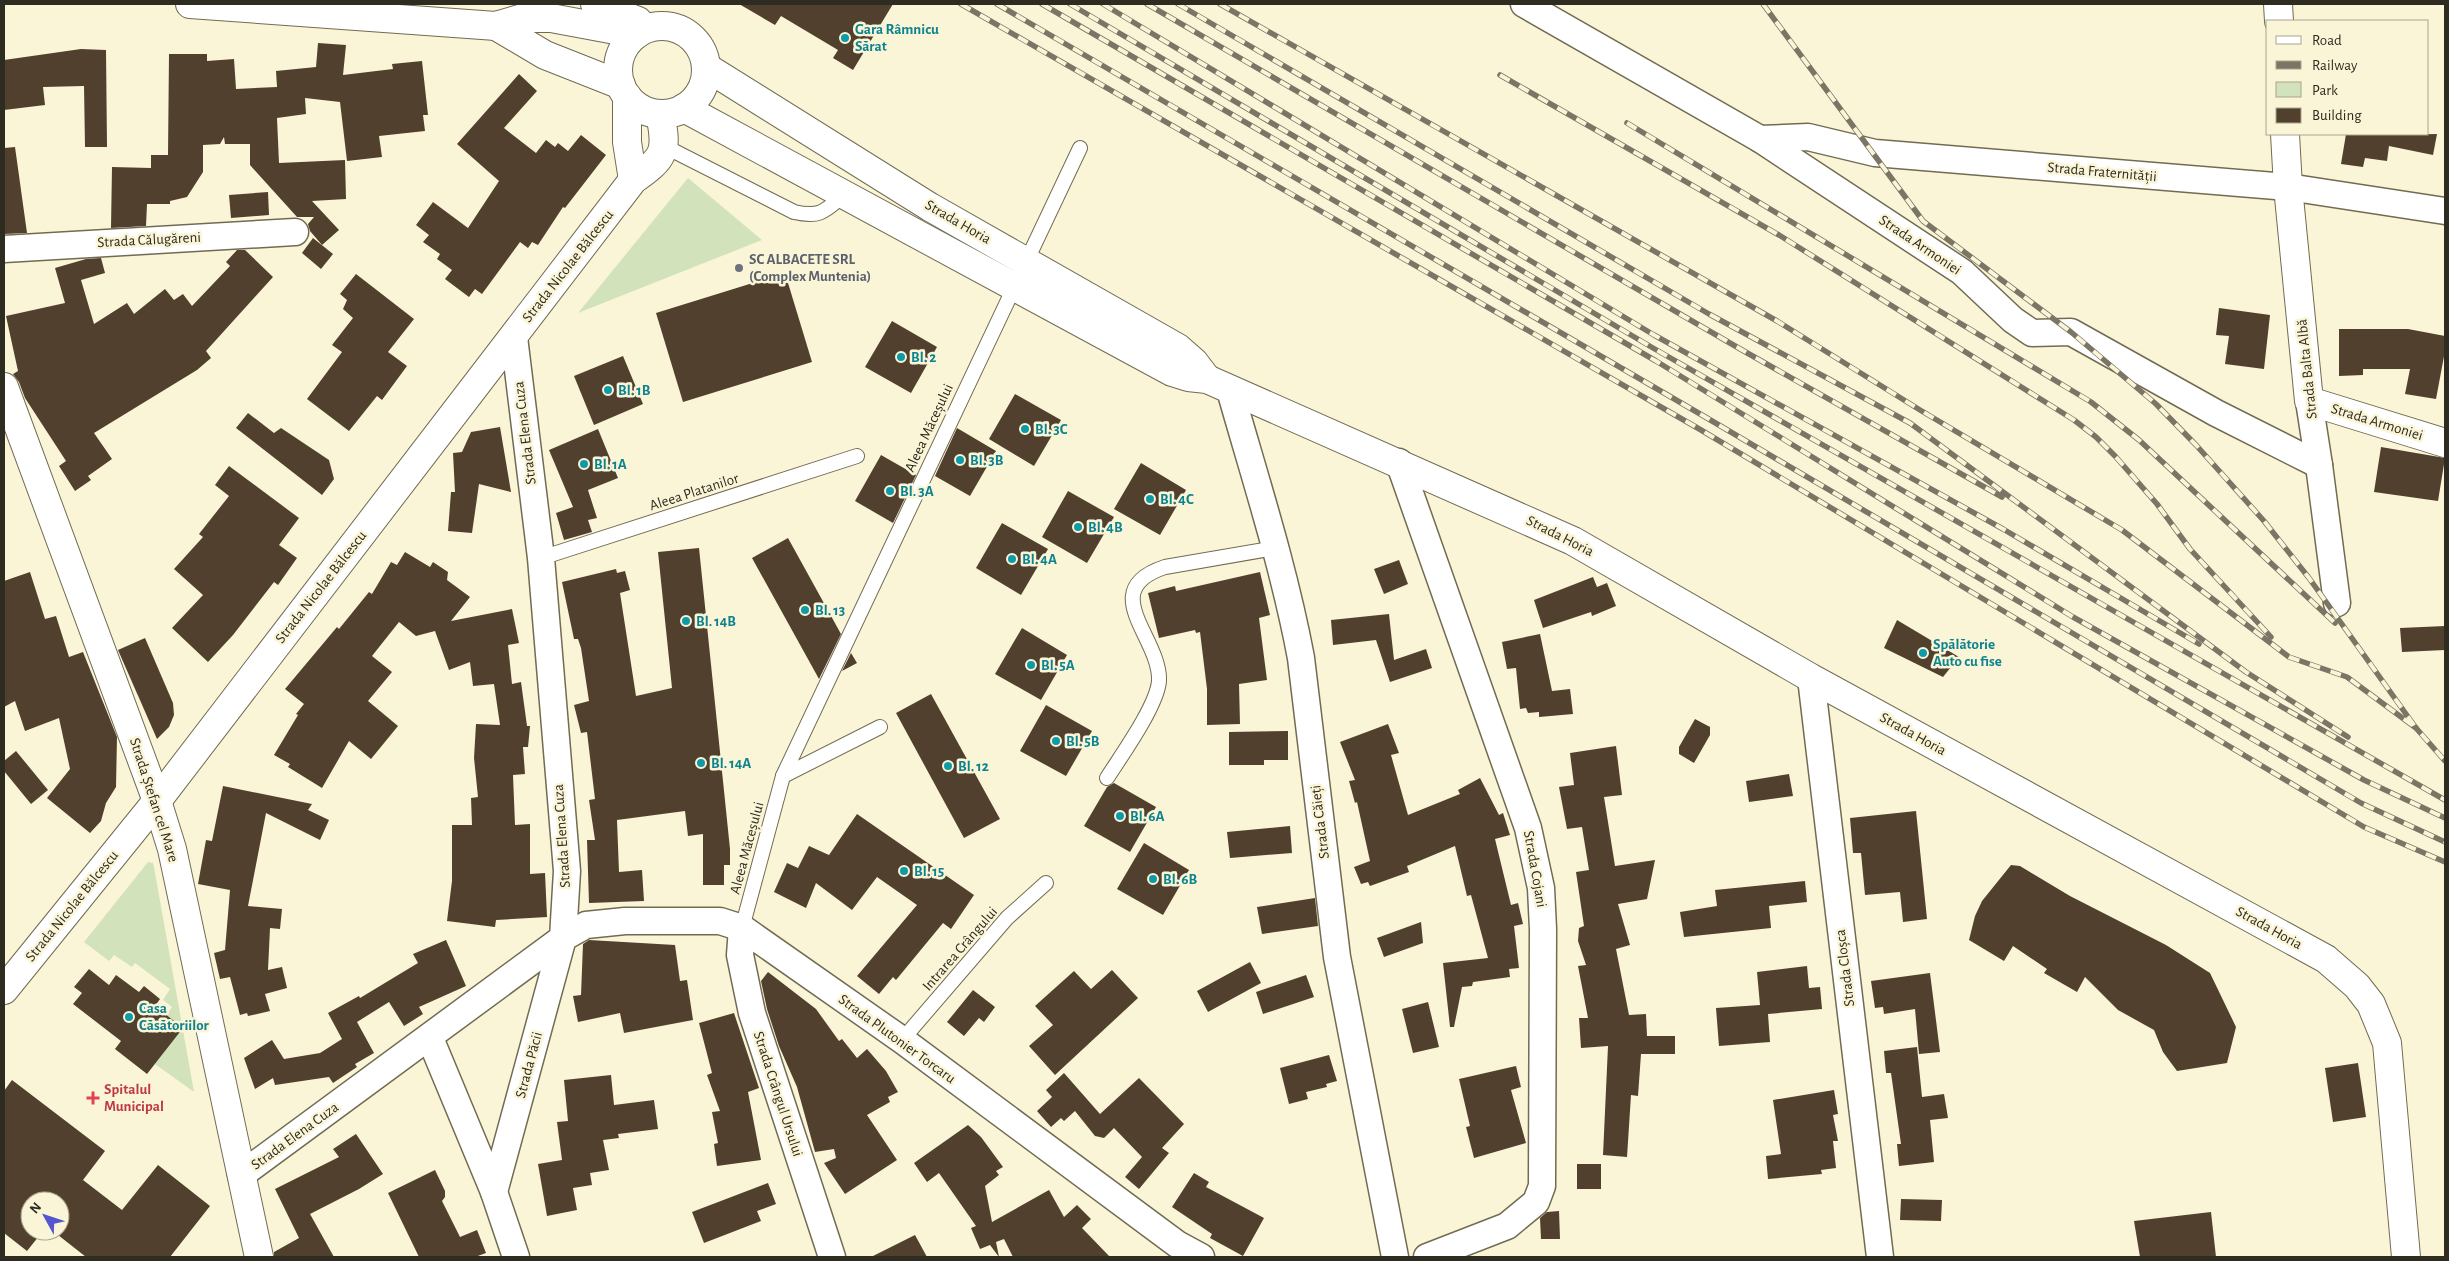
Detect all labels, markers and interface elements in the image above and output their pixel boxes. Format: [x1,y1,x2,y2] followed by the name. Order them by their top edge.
[2266,20,2429,135] legend
[855,22,939,54] place label: Gara Râmnicu Sărat
[839,32,851,44] marker: Gara Râmnicu Sărat
[2312,33,2342,48] text: Road
[2312,58,2358,73] text: Railway
[2312,83,2338,98] text: Park
[2312,108,2362,123] text: Building
[2047,160,2157,185] street label: Strada Fraternității
[923,197,994,247] street label: Strada Horia
[520,207,617,325] street label: Strada Nicolae Bălcescu
[1876,212,1964,278] street label: Strada Armoniei
[97,230,201,250] street label: Strada Călugăreni
[749,252,871,284] place label: SC ALBACETE SRL (Complex Muntenia)
[733,262,745,274] marker: SC ALBACETE SRL (Complex Muntenia)
[2294,318,2320,420] street label: Strada Balta Albă
[911,350,936,365] place label: Bl. 2
[895,351,907,363] marker: Bl. 2
[511,380,539,486] street label: Strada Elena Cuza
[902,382,957,475] street label: Aleea Măceșului
[618,383,651,398] place label: Bl. 1B
[602,384,614,396] marker: Bl. 1B
[2329,401,2425,443] street label: Strada Armoniei
[1035,422,1068,437] place label: Bl. 3C
[1019,423,1031,435] marker: Bl. 3C
[970,453,1004,468] place label: Bl. 3B
[954,454,966,466] marker: Bl. 3B
[594,457,627,472] place label: Bl. 1A
[578,458,590,470] marker: Bl. 1A
[648,470,741,513] street label: Aleea Platanilor
[900,484,934,499] place label: Bl. 3A
[884,485,896,497] marker: Bl. 3A
[1160,492,1194,507] place label: Bl. 4C
[1144,493,1156,505] marker: Bl. 4C
[1524,513,1596,559] street label: Strada Horia
[1088,520,1123,535] place label: Bl. 4B
[1072,521,1084,533] marker: Bl. 4B
[273,528,370,646] street label: Strada Nicolae Bălcescu
[1022,552,1057,567] place label: Bl. 4A
[1006,553,1018,565] marker: Bl. 4A
[815,603,845,618] place label: Bl. 13
[799,604,811,616] marker: Bl. 13
[696,614,736,629] place label: Bl. 14B
[680,615,692,627] marker: Bl. 14B
[1933,637,2002,669] place label: Spălătorie Auto cu fise
[1917,647,1929,659] marker: Spălătorie Auto cu fise
[1041,658,1075,673] place label: Bl. 5A
[1025,659,1037,671] marker: Bl. 5A
[1877,710,1949,758] street label: Strada Horia
[1066,734,1100,749] place label: Bl. 5B
[1050,735,1062,747] marker: Bl. 5B
[126,736,181,864] street label: Strada Ștefan cel Mare
[711,756,751,771] place label: Bl. 14A
[695,757,707,769] marker: Bl. 14A
[958,759,989,774] place label: Bl. 12
[942,760,954,772] marker: Bl. 12
[551,784,573,888] street label: Strada Elena Cuza
[1308,784,1333,860] street label: Strada Căieți
[727,800,768,896] street label: Aleea Măceșului
[1130,809,1165,824] place label: Bl. 6A
[1114,810,1126,822] marker: Bl. 6A
[1521,829,1549,909] street label: Strada Cojani
[23,847,121,964] street label: Strada Nicolae Bălcescu
[914,864,944,879] place label: Bl. 15
[898,865,910,877] marker: Bl. 15
[1163,872,1198,887] place label: Bl. 6B
[1147,873,1159,885] marker: Bl. 6B
[920,904,1000,994] street label: Intrarea Crângului
[2233,904,2305,952] street label: Strada Horia
[1833,928,1858,1007] street label: Strada Cloșca
[836,992,959,1087] street label: Strada Plutonier Torcaru
[139,1001,210,1033] place label: Casa Căsătoriilor
[123,1011,135,1023] marker: Casa Căsătoriilor
[513,1030,545,1100] street label: Strada Păcii
[751,1030,805,1158] street label: Strada Crângul Ursului
[104,1082,164,1114] place label: Spitalul Municipal
[86,1091,100,1105] marker: Spitalul Municipal
[249,1099,342,1173] street label: Strada Elena Cuza
[20,1191,70,1241] north arrow
[27,1200,44,1217] text: N

